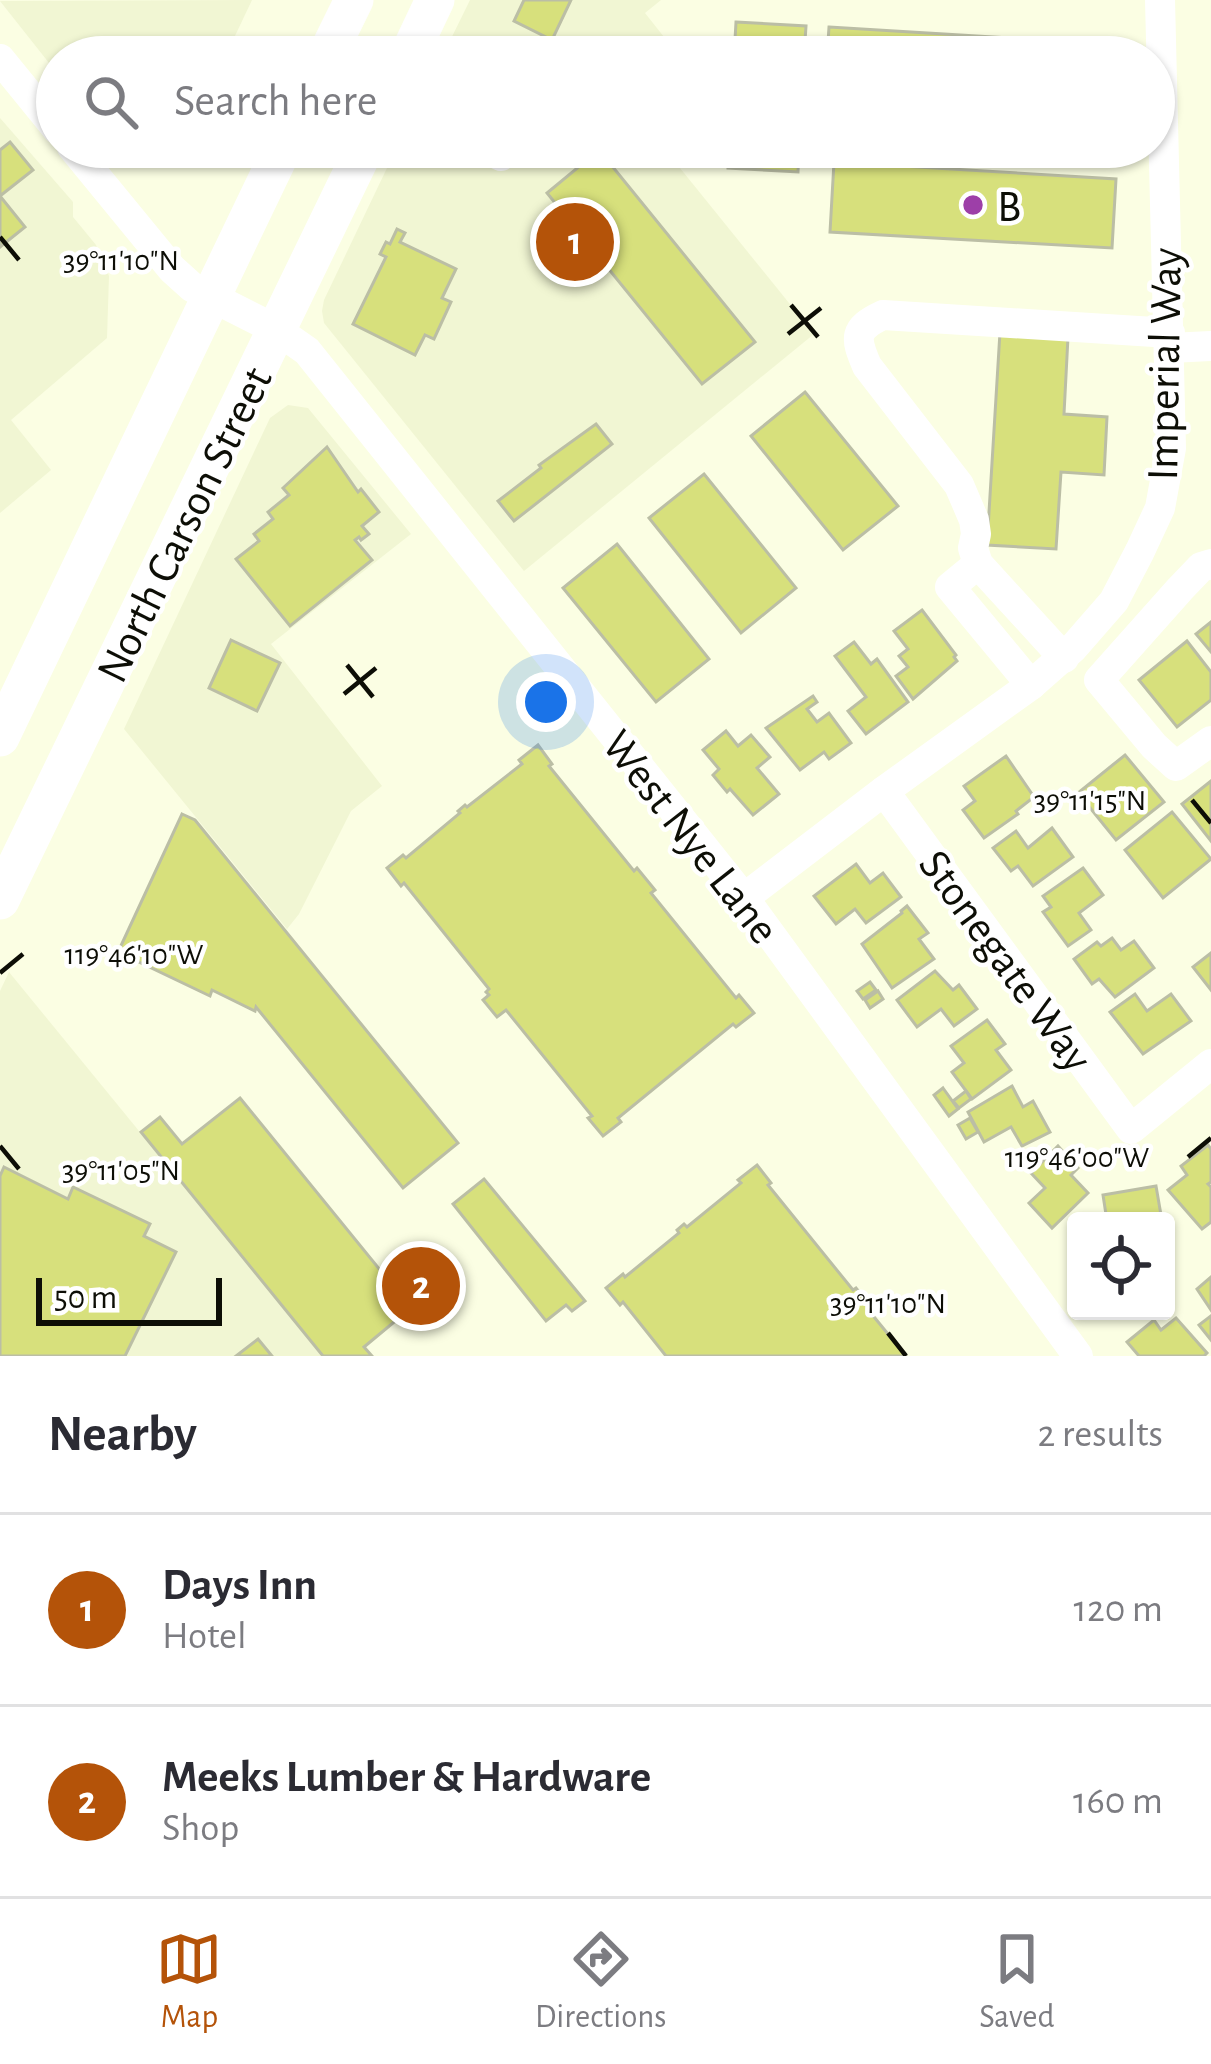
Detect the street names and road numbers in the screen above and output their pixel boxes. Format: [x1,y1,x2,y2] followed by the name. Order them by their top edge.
[1141,247,1190,481] street label: Imperial Way
[90,360,281,690] street label: North Carson Street
[593,723,787,952] street label: West Nye Lane
[910,843,1100,1080] street label: Stonegate Way

